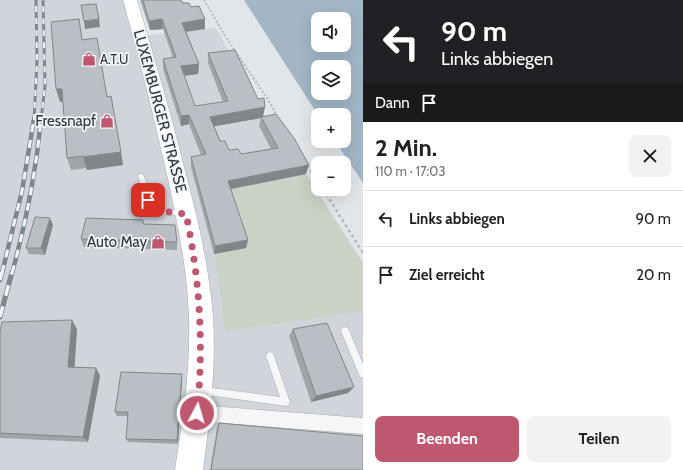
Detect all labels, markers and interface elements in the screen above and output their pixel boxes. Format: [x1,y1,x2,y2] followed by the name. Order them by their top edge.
[311,12,351,196] map controls
[311,12,351,52] button: sound
[441,14,507,48] text: 90 m
[375,16,427,68] icon: left
[130,28,190,194] street label: LUXEMBURGER STRASSE
[441,48,553,70] text: Links abbiegen
[81,51,97,67] shop icon: A.T.U
[100,51,129,67] place label: A.T.U
[311,60,351,100] button: layers
[418,92,440,114] icon: arrive
[375,94,410,112] text: Dann
[311,108,351,148] button: +
[35,112,96,130] place label: Fressnapf
[99,113,115,129] shop icon: Fressnapf
[375,133,437,162] text: 2 Min.
[629,135,671,177] button: close
[311,156,351,196] button: −
[375,163,445,179] text: 110 m · 17:03
[131,183,165,217] pin
[137,189,159,211] icon: arrive
[375,208,397,230] icon: left
[409,210,505,228] text: Links abbiegen
[635,210,671,228] text: 90 m
[87,233,147,251] place label: Auto May
[150,234,166,250] shop icon: Auto May
[375,264,397,286] icon: arrive
[409,266,485,284] text: Ziel erreicht
[636,266,671,284] text: 20 m
[176,392,218,434] position arrow
[375,416,519,462] button: Beenden
[527,416,671,462] button: Teilen

